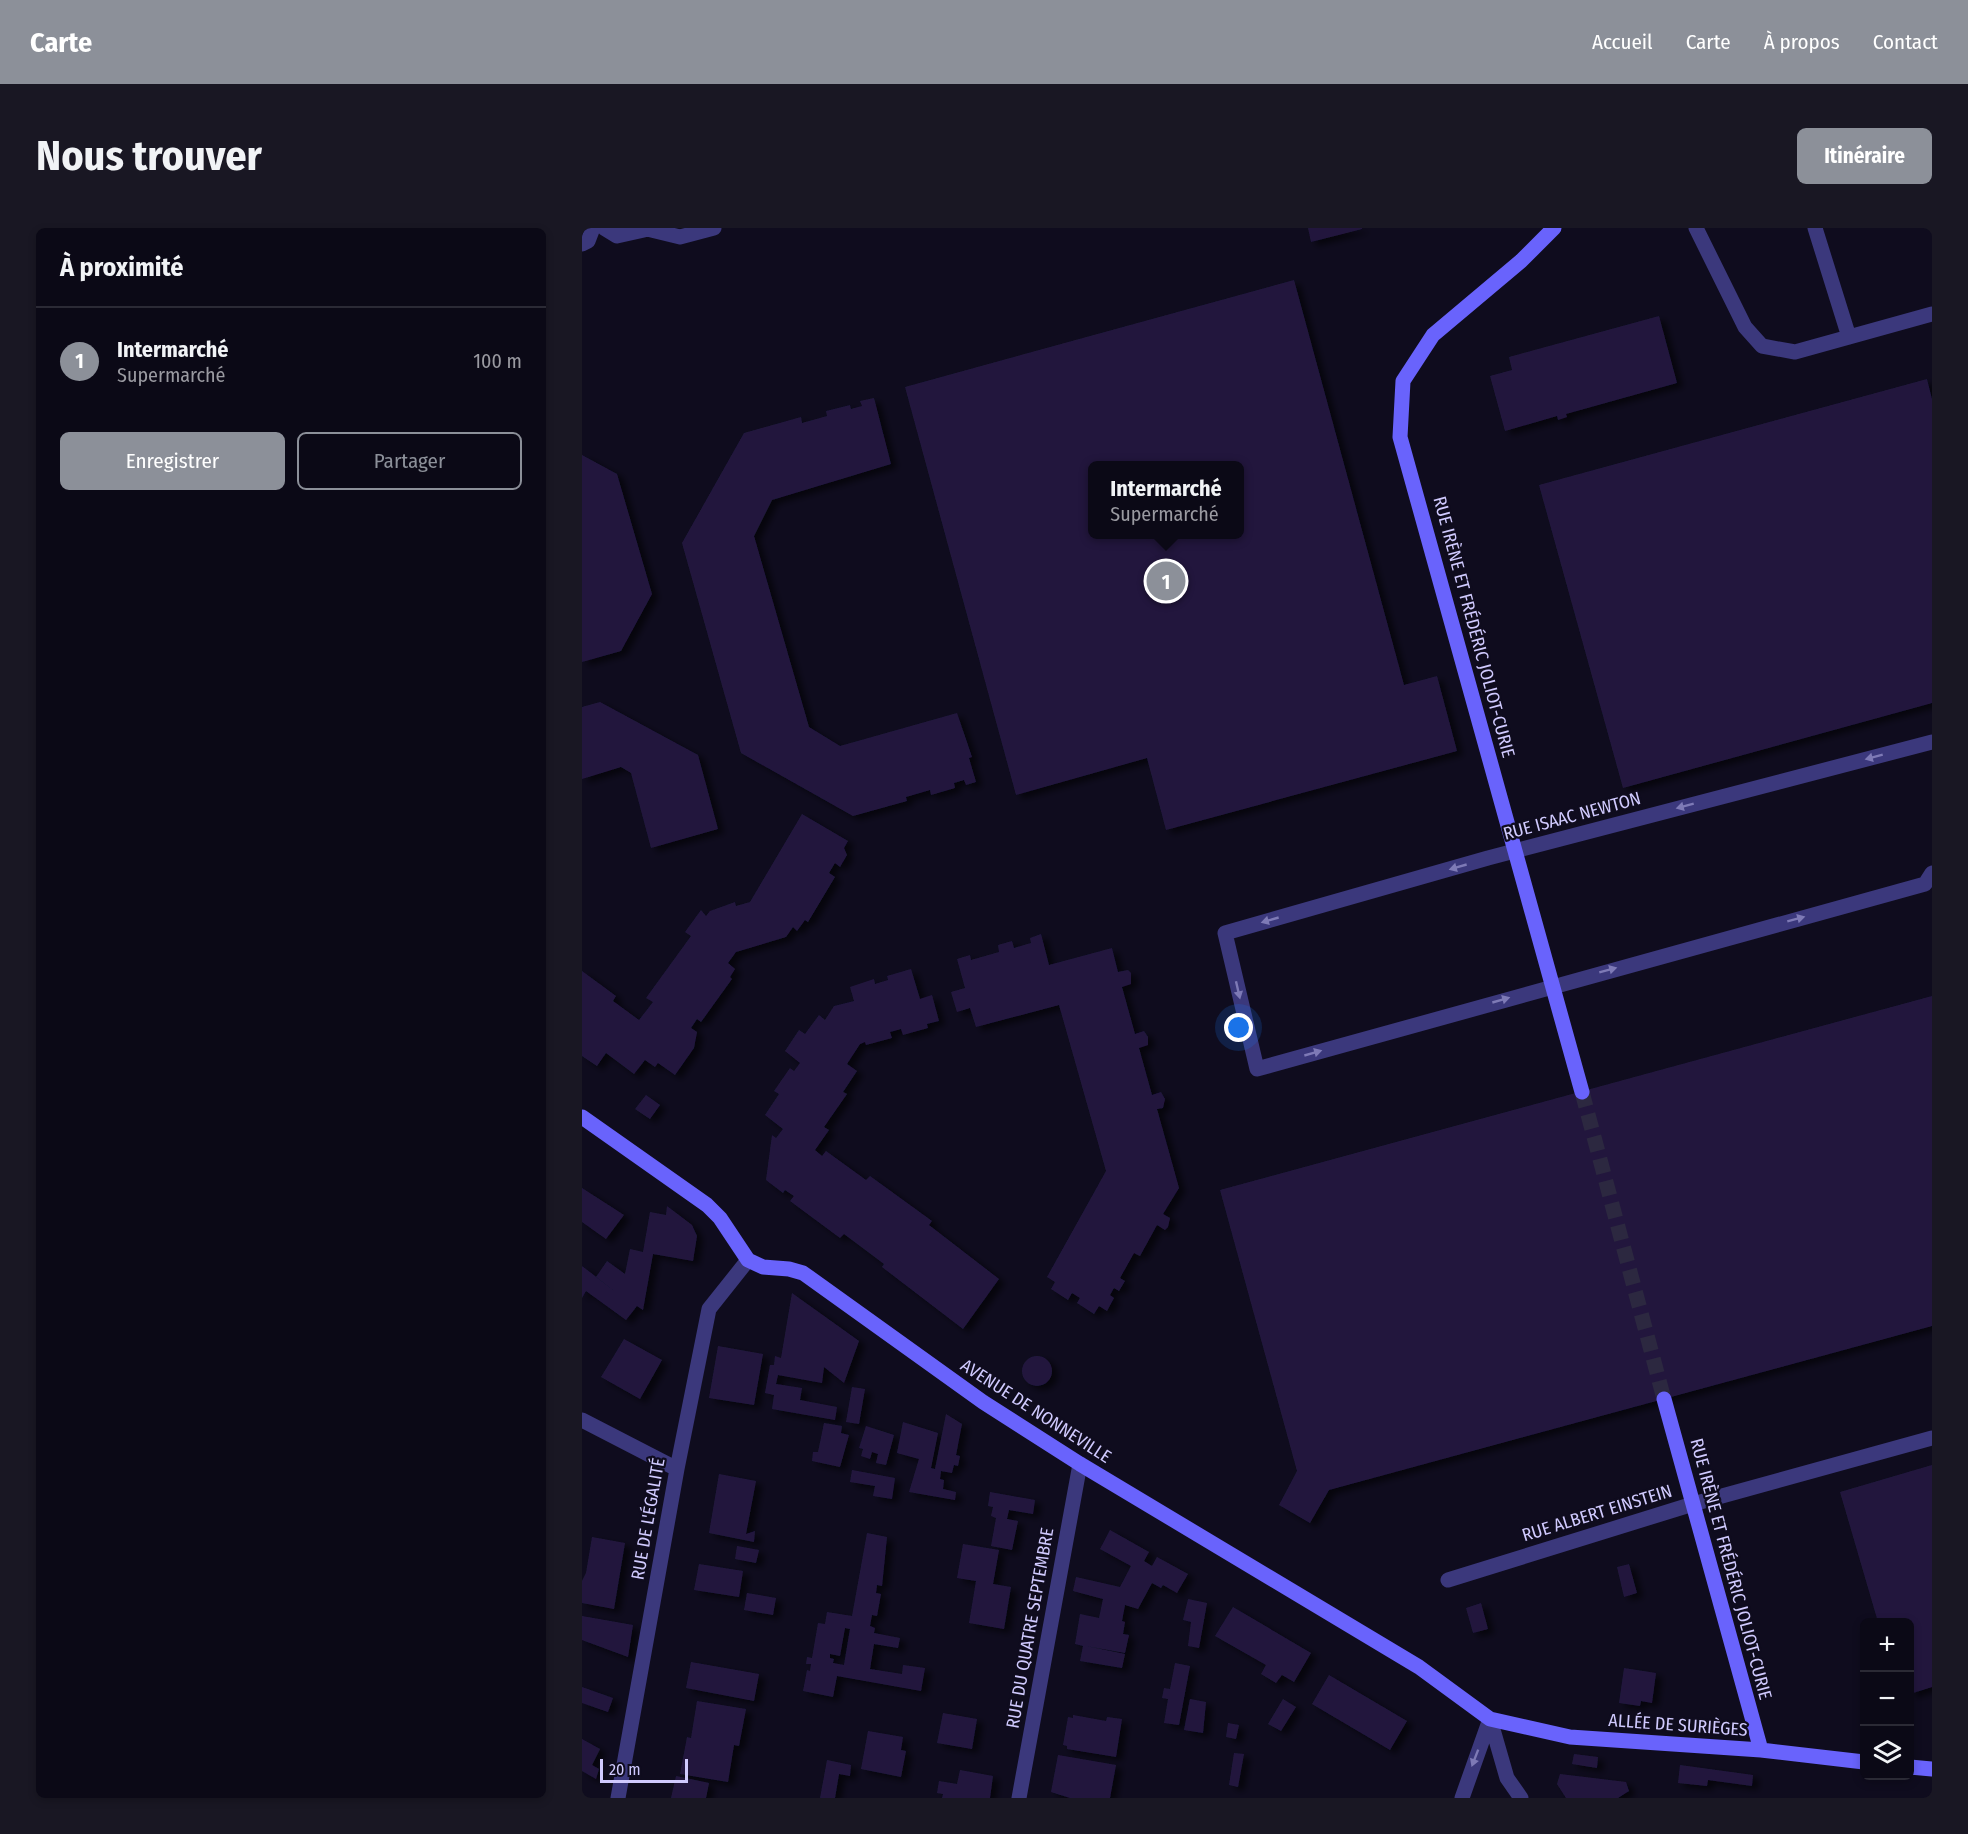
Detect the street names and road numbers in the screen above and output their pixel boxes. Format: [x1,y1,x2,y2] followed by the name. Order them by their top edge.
[1428,494,1520,760] street label: RUE IRÈNE ET FRÉDÉRIC JOLIOT-CURIE
[1501,787,1643,845] street label: RUE ISAAC NEWTON
[957,1354,1115,1468] street label: AVENUE DE NONNEVILLE
[1685,1436,1777,1702] street label: RUE IRÈNE ET FRÉDÉRIC JOLIOT-CURIE
[625,1456,670,1582] street label: RUE DE L'ÉGALITÉ
[1519,1480,1675,1546] street label: RUE ALBERT EINSTEIN
[1002,1526,1058,1730] street label: RUE DU QUATRE SEPTEMBRE
[1608,1708,1748,1741] street label: ALLÉE DE SURIÈGES

